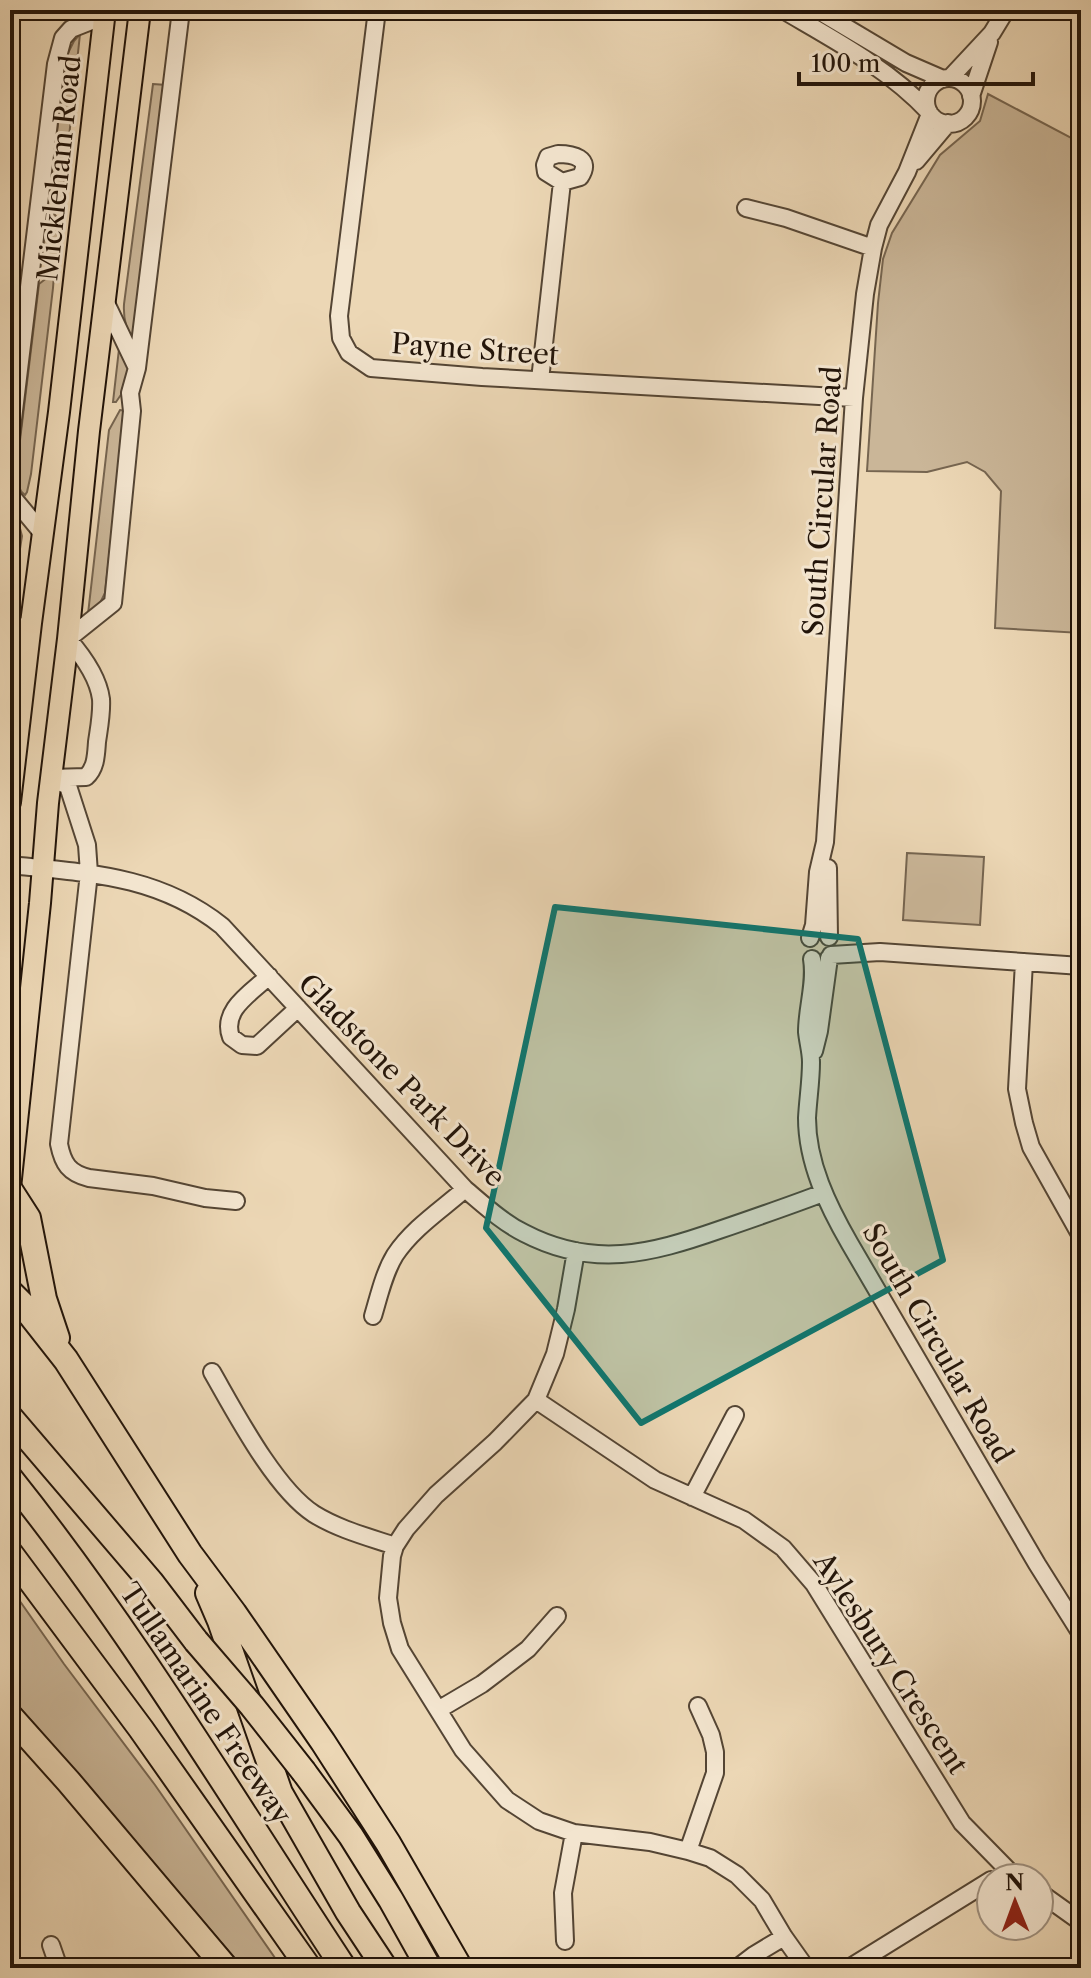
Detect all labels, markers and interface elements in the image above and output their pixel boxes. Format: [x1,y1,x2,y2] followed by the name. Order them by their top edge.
[799,36,1033,86] scale bar
[811,49,880,78] text: 100 m
[30,53,88,283] street label: Mickleham Road
[390,326,560,372] street label: Payne Street
[796,365,848,637] street label: South Circular Road
[291,966,513,1194] street label: Gladstone Park Drive
[856,1217,1020,1469] street label: South Circular Road
[806,1545,975,1780] street label: Aylesbury Crescent
[113,1576,299,1830] street label: Tullamarine Freeway
[975,1862,1055,1942] north arrow
[1005,1869,1024,1896] text: N

